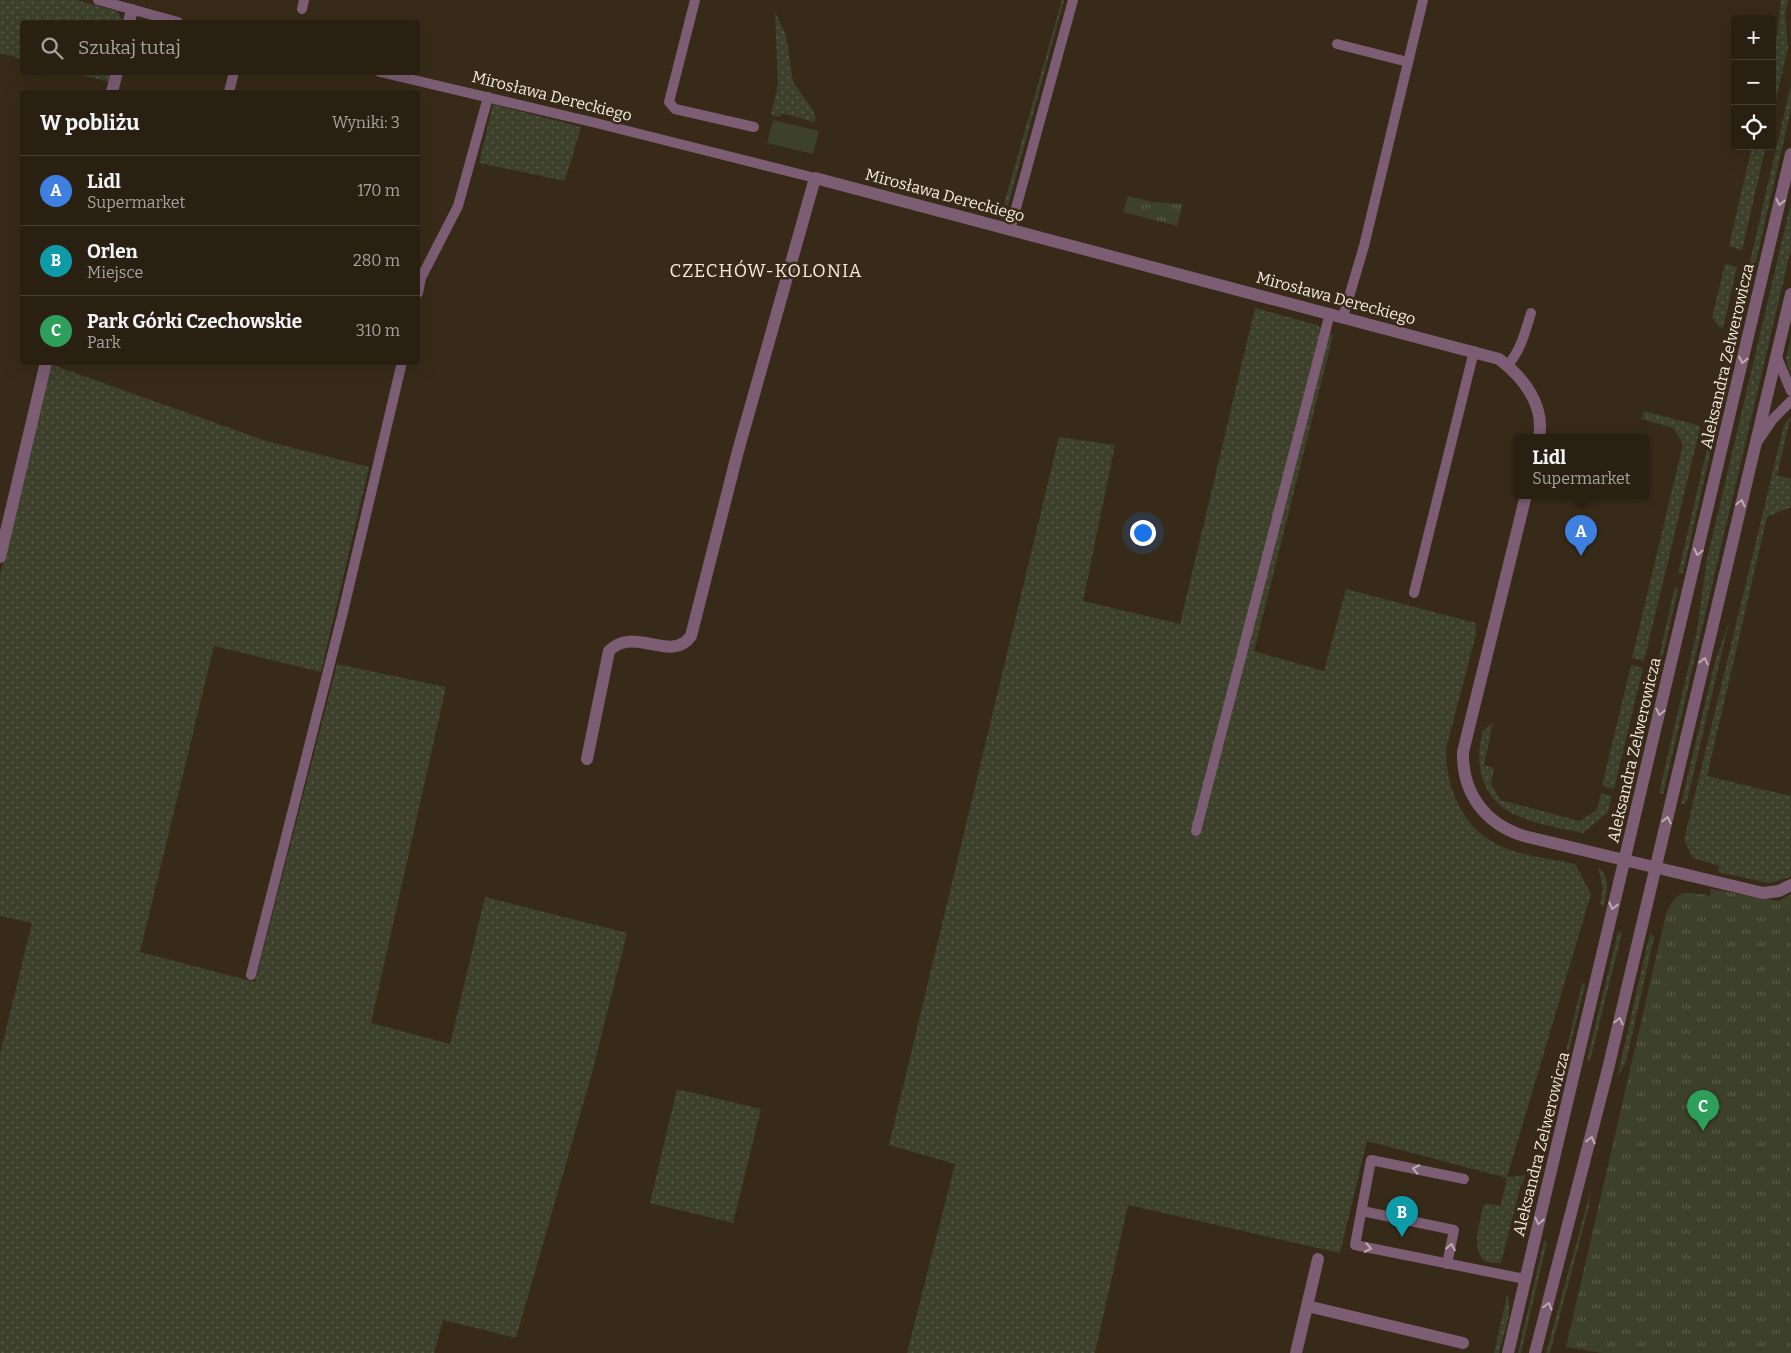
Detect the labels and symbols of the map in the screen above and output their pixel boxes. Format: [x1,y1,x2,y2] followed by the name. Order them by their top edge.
[470,67,634,125] street label: Mirosława Dereckiego
[863,165,1027,225] street label: Mirosława Dereckiego
[1775,197,1786,206] one-way arrow
[670,259,862,282] district label: CZECHÓW-KOLONIA
[1696,261,1758,450] street label: Aleksandra Zelwerowicza
[1254,268,1418,328] street label: Mirosława Dereckiego
[1738,355,1749,364] one-way arrow
[1735,499,1746,508] one-way arrow
[1565,515,1597,556] pin: A
[1130,520,1156,546] your location
[1693,548,1704,557] one-way arrow
[1603,655,1665,844] street label: Aleksandra Zelwerowicza
[1698,657,1709,666] one-way arrow
[1655,707,1666,716] one-way arrow
[1661,815,1672,824] one-way arrow
[1608,902,1619,911] one-way arrow
[1613,1017,1624,1026] one-way arrow
[1509,1050,1573,1238] street label: Aleksandra Zelwerowicza
[1687,1090,1719,1131] pin: C
[1585,1136,1596,1145] one-way arrow
[1412,1164,1420,1175] one-way arrow
[1386,1196,1418,1237] pin: B
[1535,1217,1545,1225] one-way arrow
[1363,1242,1372,1253] one-way arrow
[1445,1242,1455,1251] one-way arrow
[1542,1302,1552,1310] one-way arrow

